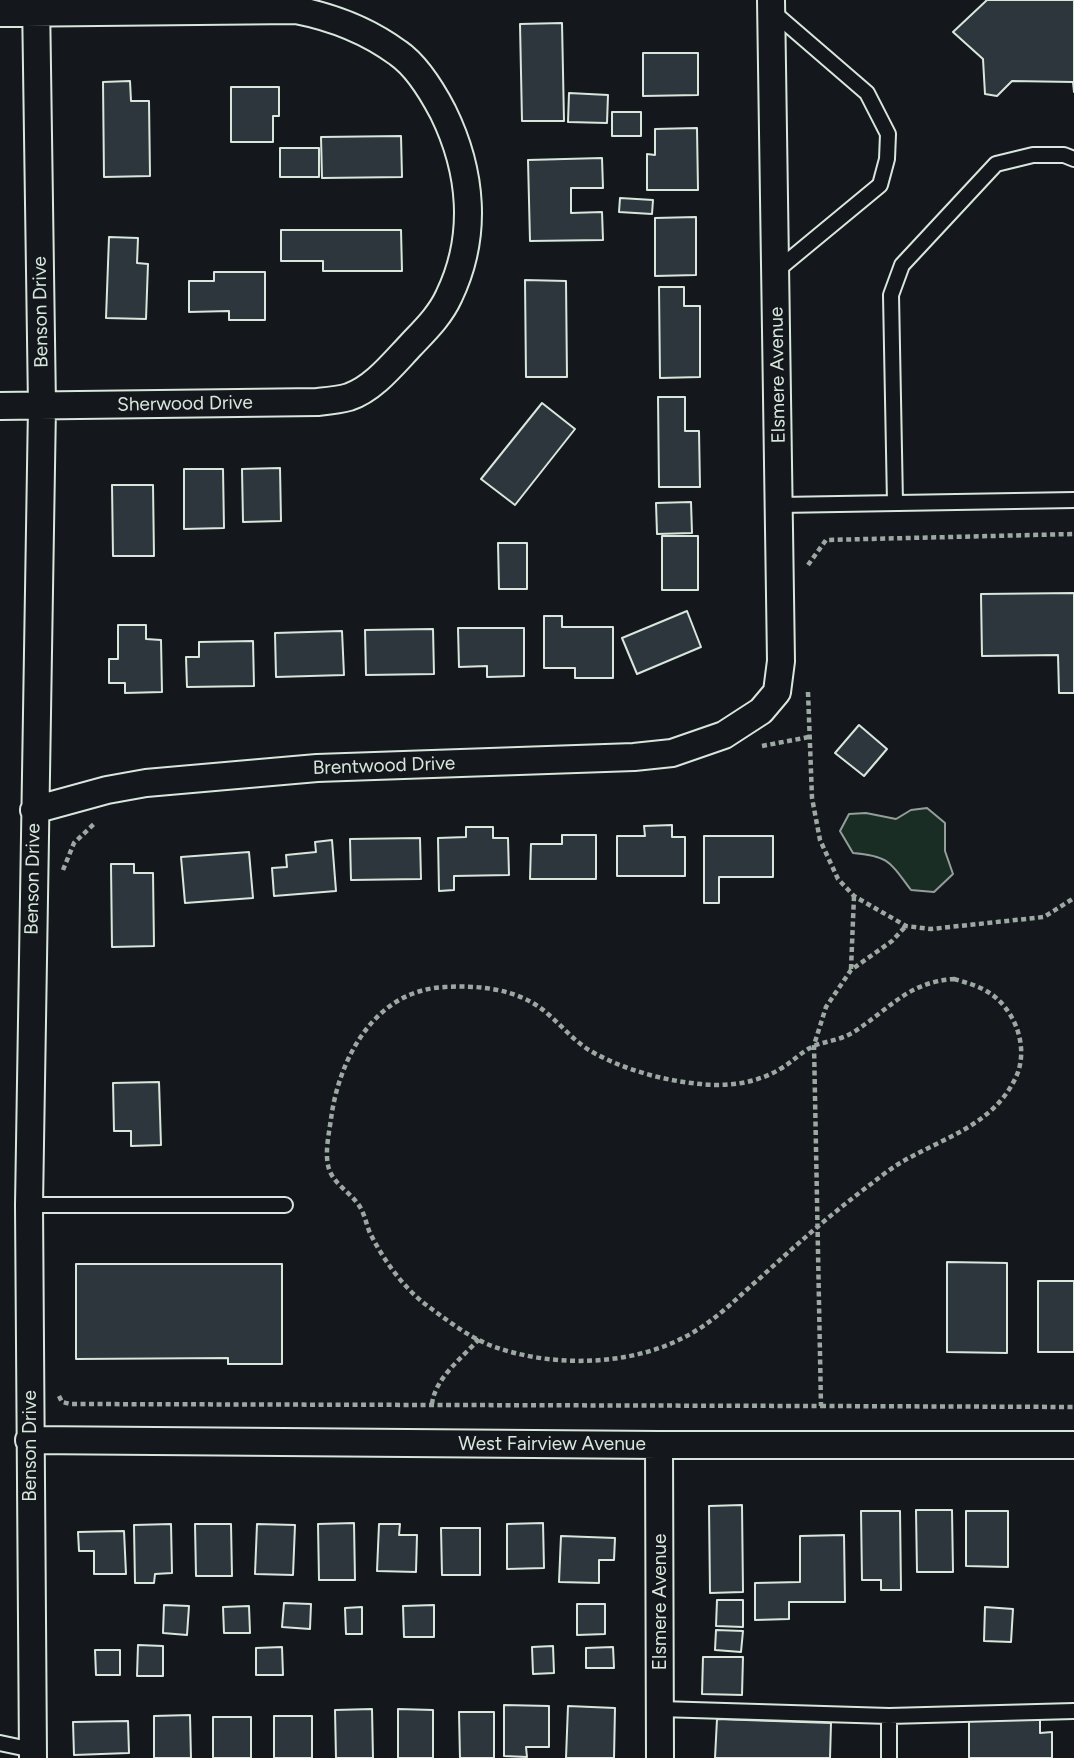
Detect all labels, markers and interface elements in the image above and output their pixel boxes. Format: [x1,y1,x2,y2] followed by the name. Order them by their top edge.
[29,256,53,368] street label: Benson Drive
[765,307,791,443] street label: Elsmere Avenue
[117,391,253,417] street label: Sherwood Drive
[312,752,456,780] street label: Brentwood Drive
[21,823,45,935] street label: Benson Drive
[19,1390,41,1502] street label: Benson Drive
[458,1433,646,1455] street label: West Fairview Avenue
[649,1534,671,1670] street label: Elsmere Avenue

